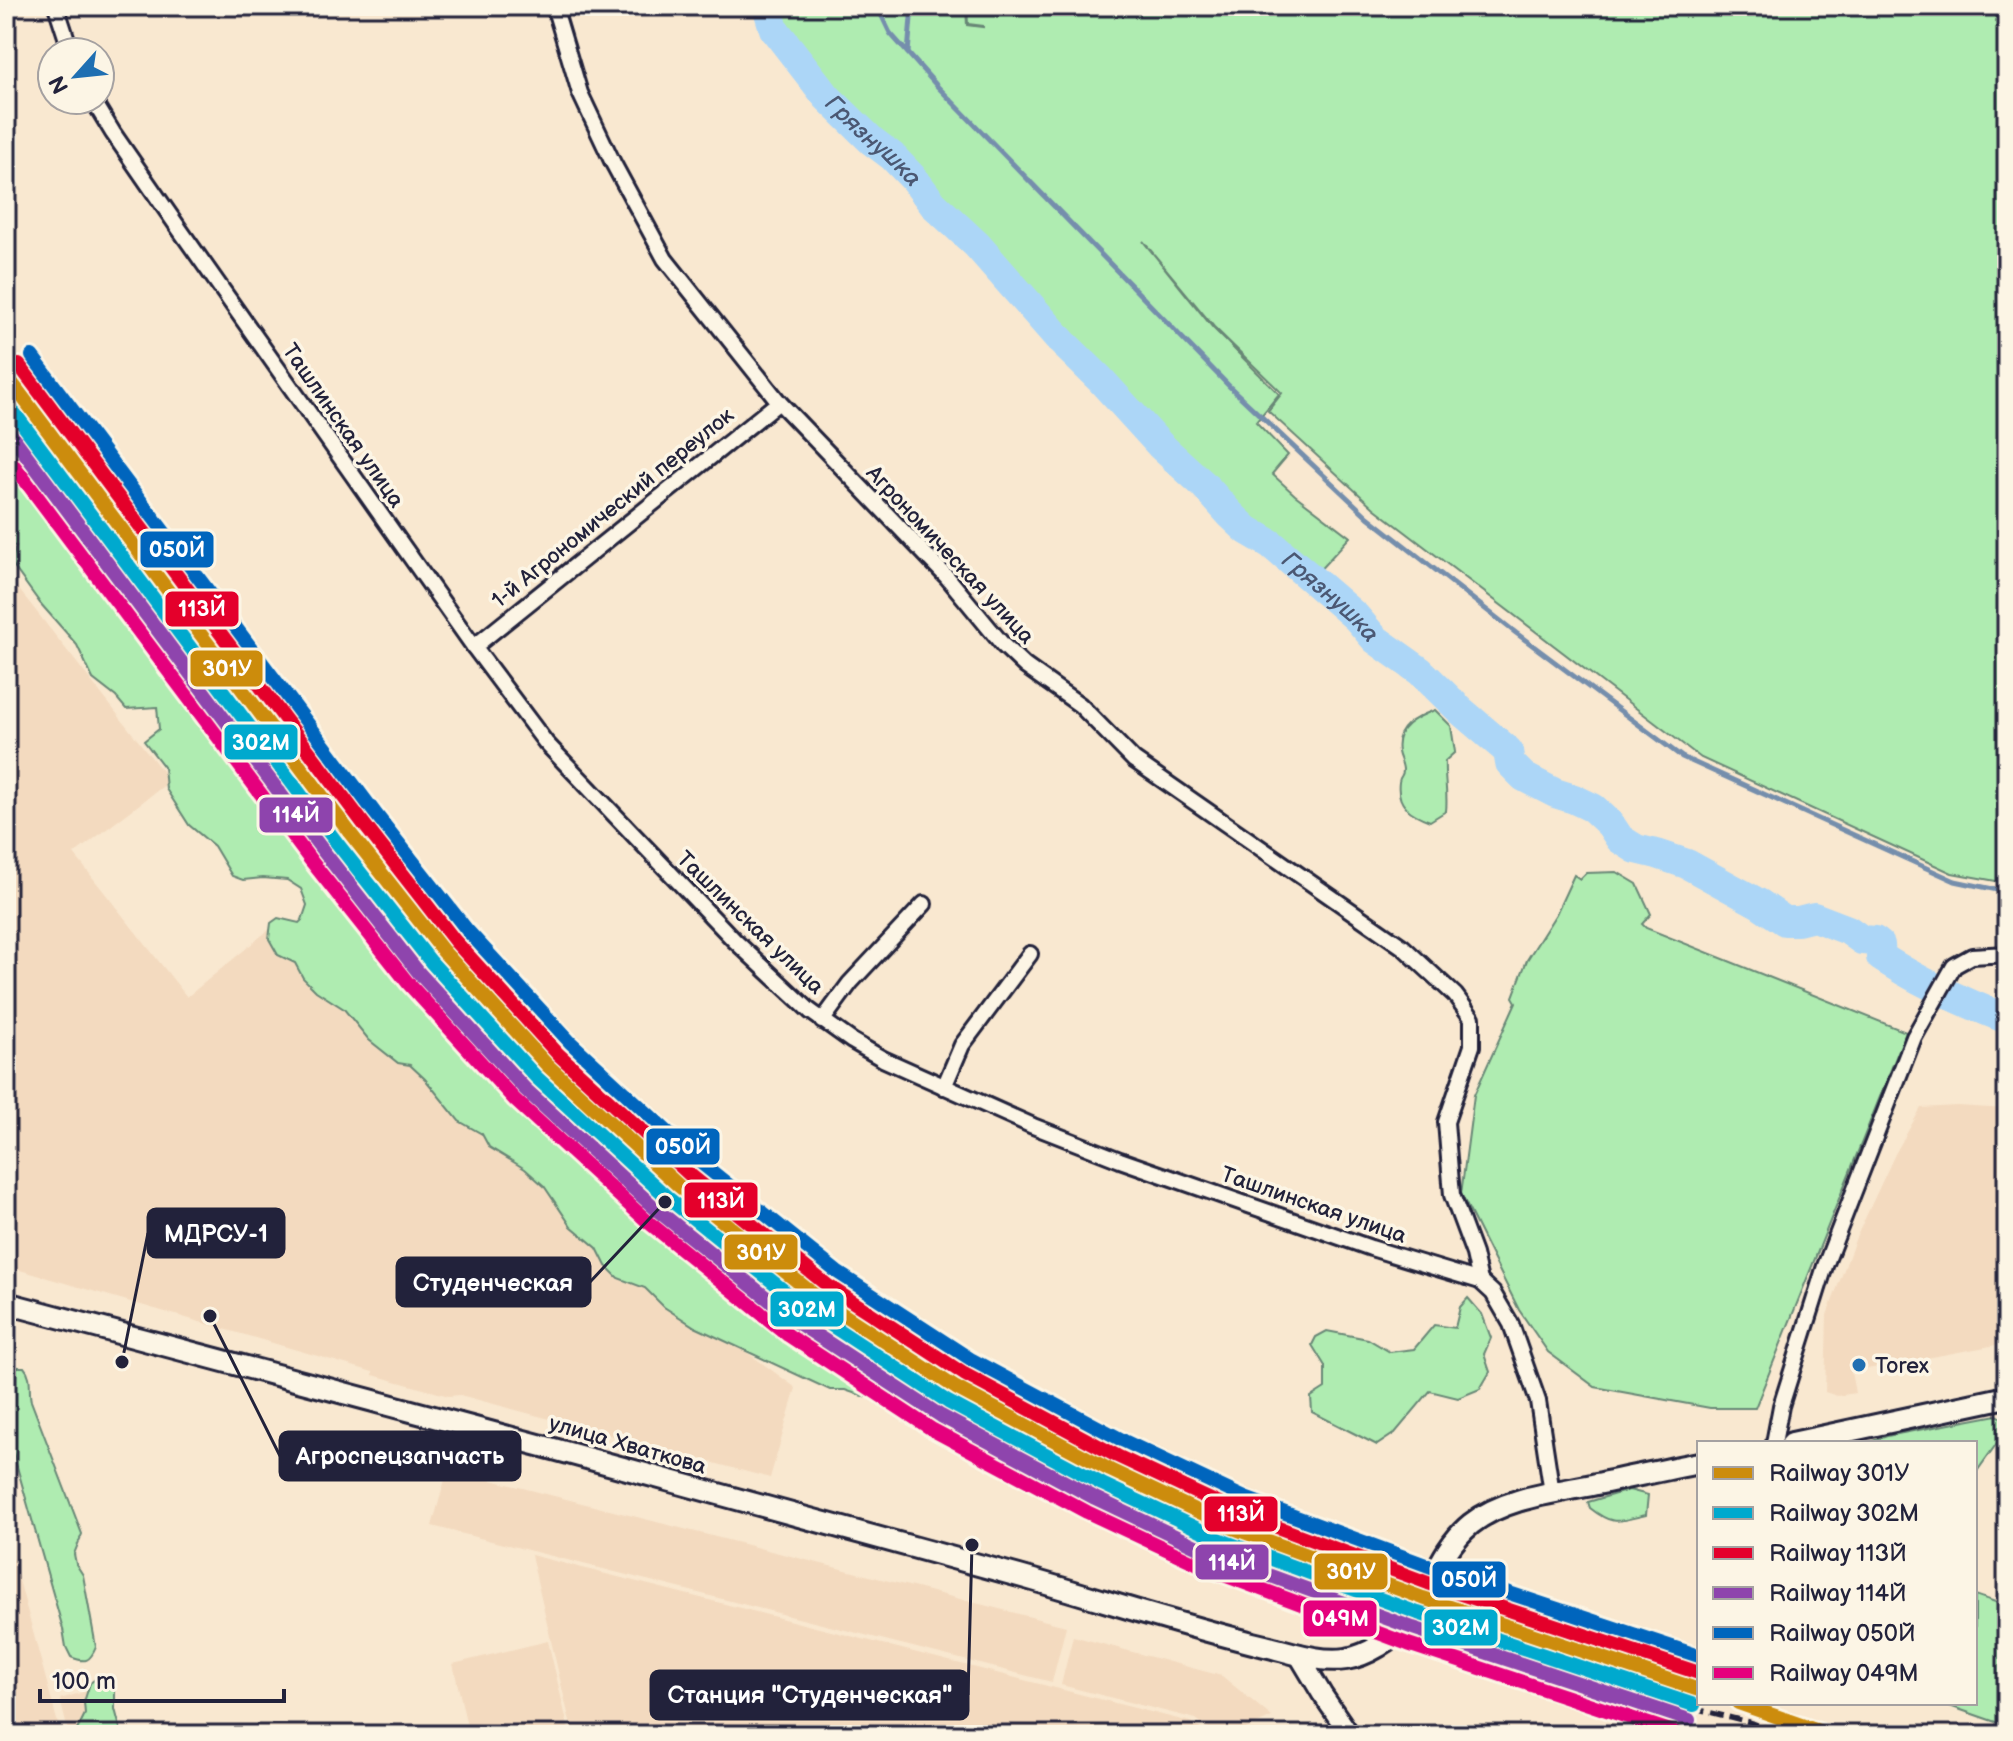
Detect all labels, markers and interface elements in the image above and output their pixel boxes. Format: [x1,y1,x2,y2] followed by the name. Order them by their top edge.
[36,36,116,116] north arrow
[44,71,75,98] text: N
[819,89,927,193] water label: Грязнушка
[276,339,410,513] street label: Ташлинская улица
[486,402,740,614] street label: 1-й Агрономический переулок
[859,459,1040,650] street label: Агрономическая улица
[139,530,215,569] line badge: 050Й
[149,535,205,564] text: 050Й
[1275,546,1385,648] water label: Грязнушка
[164,590,240,628] line badge: 113Й
[178,594,226,623] text: 113Й
[189,649,264,688] line badge: 301У
[202,656,252,683] text: 301У
[223,723,299,761] line badge: 302М
[232,730,290,757] text: 302М
[258,796,334,834] line badge: 114Й
[272,800,320,829] text: 114Й
[671,846,829,1000] street label: Ташлинская улица
[645,1127,721,1166] line badge: 050Й
[655,1132,711,1161] text: 050Й
[1217,1161,1410,1250] street label: Ташлинская улица
[683,1181,759,1219] line badge: 113Й
[697,1186,745,1215] text: 113Й
[148,1209,284,1257] callout: МДРСУ-1
[164,1220,268,1249] text: МДРСУ-1
[723,1233,799,1271] line badge: 301У
[736,1240,786,1267] text: 301У
[397,1258,590,1306] callout: Студенческая
[413,1269,573,1298] text: Студенческая
[769,1290,845,1328] line badge: 302М
[778,1297,836,1324] text: 302М
[1875,1353,1930,1380] place label: Torex
[1850,1356,1868,1374] marker: Torex
[546,1410,709,1481] street label: улица Хваткова
[280,1432,520,1480] callout: Агроспецзапчасть
[1697,1441,1977,1705] legend
[295,1442,505,1471] text: Агроспецзапчасть
[1769,1459,1910,1488] text: Railway 301У
[1203,1495,1279,1533] line badge: 113Й
[1217,1499,1265,1528] text: 113Й
[1769,1499,1919,1528] text: Railway 302М
[1769,1539,1907,1568] text: Railway 113Й
[1194,1543,1270,1581] line badge: 114Й
[1208,1548,1256,1577] text: 114Й
[1313,1552,1389,1591] line badge: 301У
[1326,1559,1376,1586] text: 301У
[1431,1560,1507,1599] line badge: 050Й
[1441,1565,1497,1594] text: 050Й
[1769,1579,1907,1608] text: Railway 114Й
[1302,1599,1378,1638] line badge: 049М
[1311,1606,1369,1633] text: 049М
[1423,1608,1499,1647] line badge: 302М
[1432,1615,1490,1642] text: 302М
[1769,1619,1916,1648] text: Railway 050Й
[40,1653,284,1703] scale bar
[1769,1659,1919,1688] text: Railway 049М
[52,1667,116,1696] text: 100 m
[651,1671,968,1719] callout: Станция "Студенческая"
[667,1681,953,1710] text: Станция "Студенческая"

